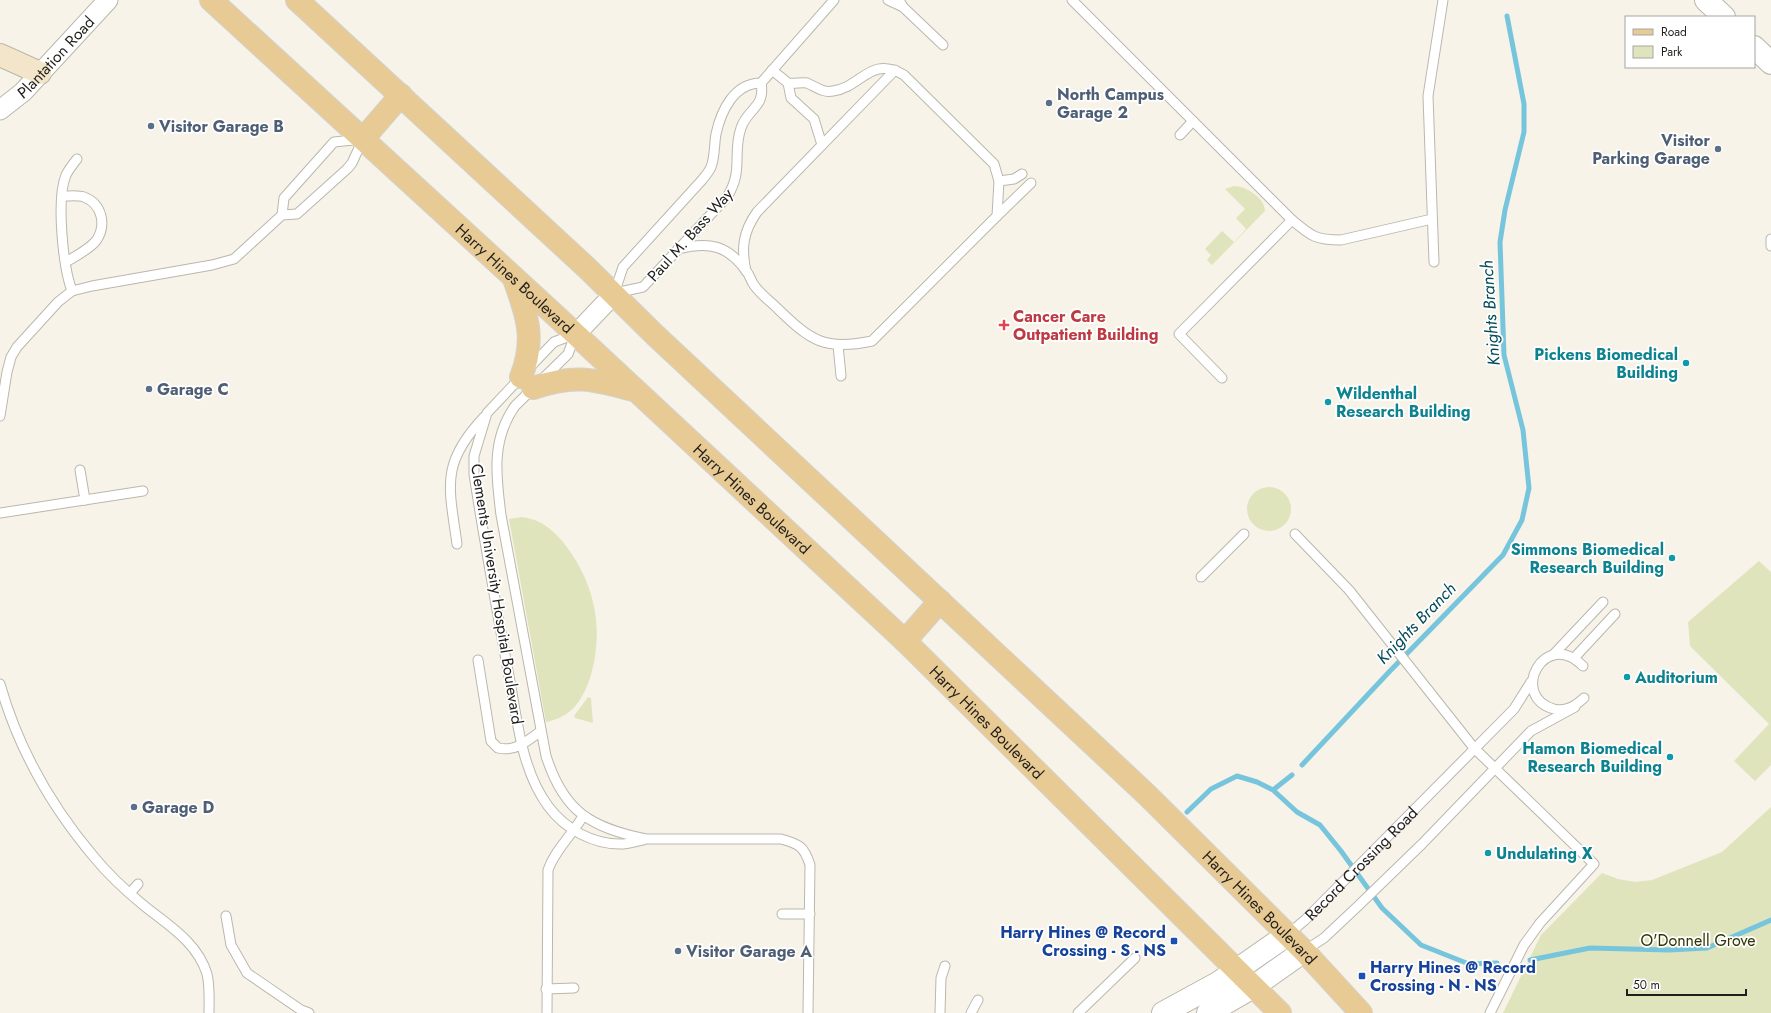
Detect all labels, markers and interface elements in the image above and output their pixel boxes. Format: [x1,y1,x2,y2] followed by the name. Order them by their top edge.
[12,11,99,104] street label: Plantation Road
[1625,16,1755,68] legend
[1661,23,1687,41] text: Road
[1661,43,1683,61] text: Park
[1057,83,1164,124] place label: North Campus Garage 2
[1044,98,1054,108] marker: North Campus Garage 2
[158,115,284,138] place label: Visitor Garage B
[146,121,156,131] marker: Visitor Garage B
[1592,129,1710,170] place label: Visitor Parking Garage
[1713,144,1723,154] marker: Visitor Parking Garage
[642,183,739,287] street label: Paul M. Bass Way
[451,218,579,339] street label: Harry Hines Boulevard
[1474,260,1506,366] water label: Knights Branch
[1013,305,1159,346] place label: Cancer Care Outpatient Building
[998,319,1010,331] marker: Cancer Care Outpatient Building
[1534,343,1678,384] place label: Pickens Biomedical Building
[1681,358,1691,368] marker: Pickens Biomedical Building
[157,378,229,401] place label: Garage C
[1336,382,1471,423] place label: Wildenthal Research Building
[144,384,154,394] marker: Garage C
[1323,397,1333,407] marker: Wildenthal Research Building
[688,438,816,559] street label: Harry Hines Boulevard
[465,462,529,726] street label: Clements University Hospital Boulevard
[1511,538,1664,579] place label: Simmons Biomedical Research Building
[1667,553,1677,563] marker: Simmons Biomedical Research Building
[1371,577,1461,669] water label: Knights Branch
[924,660,1049,784] street label: Harry Hines Boulevard
[1634,666,1718,689] place label: Auditorium
[1622,672,1632,682] marker: Auditorium
[1522,737,1662,778] place label: Hamon Biomedical Research Building
[1665,752,1675,762] marker: Hamon Biomedical Research Building
[142,796,215,819] place label: Garage D
[1299,801,1423,926] street label: Record Crossing Road
[129,802,139,812] marker: Garage D
[1496,842,1593,865] place label: Undulating X
[1197,845,1322,969] street label: Harry Hines Boulevard
[1483,848,1493,858] marker: Undulating X
[1000,921,1166,962] place label: Harry Hines @ Record Crossing - S - NS
[1640,929,1756,952] park label: O'Donnell Grove
[1169,936,1179,946] marker: Harry Hines @ Record Crossing - S - NS
[685,940,812,963] place label: Visitor Garage A
[673,946,683,956] marker: Visitor Garage A
[1370,956,1536,997] place label: Harry Hines @ Record Crossing - N - NS
[1357,971,1367,981] marker: Harry Hines @ Record Crossing - N - NS
[1627,971,1746,997] scale bar
[1633,976,1660,994] text: 50 m

